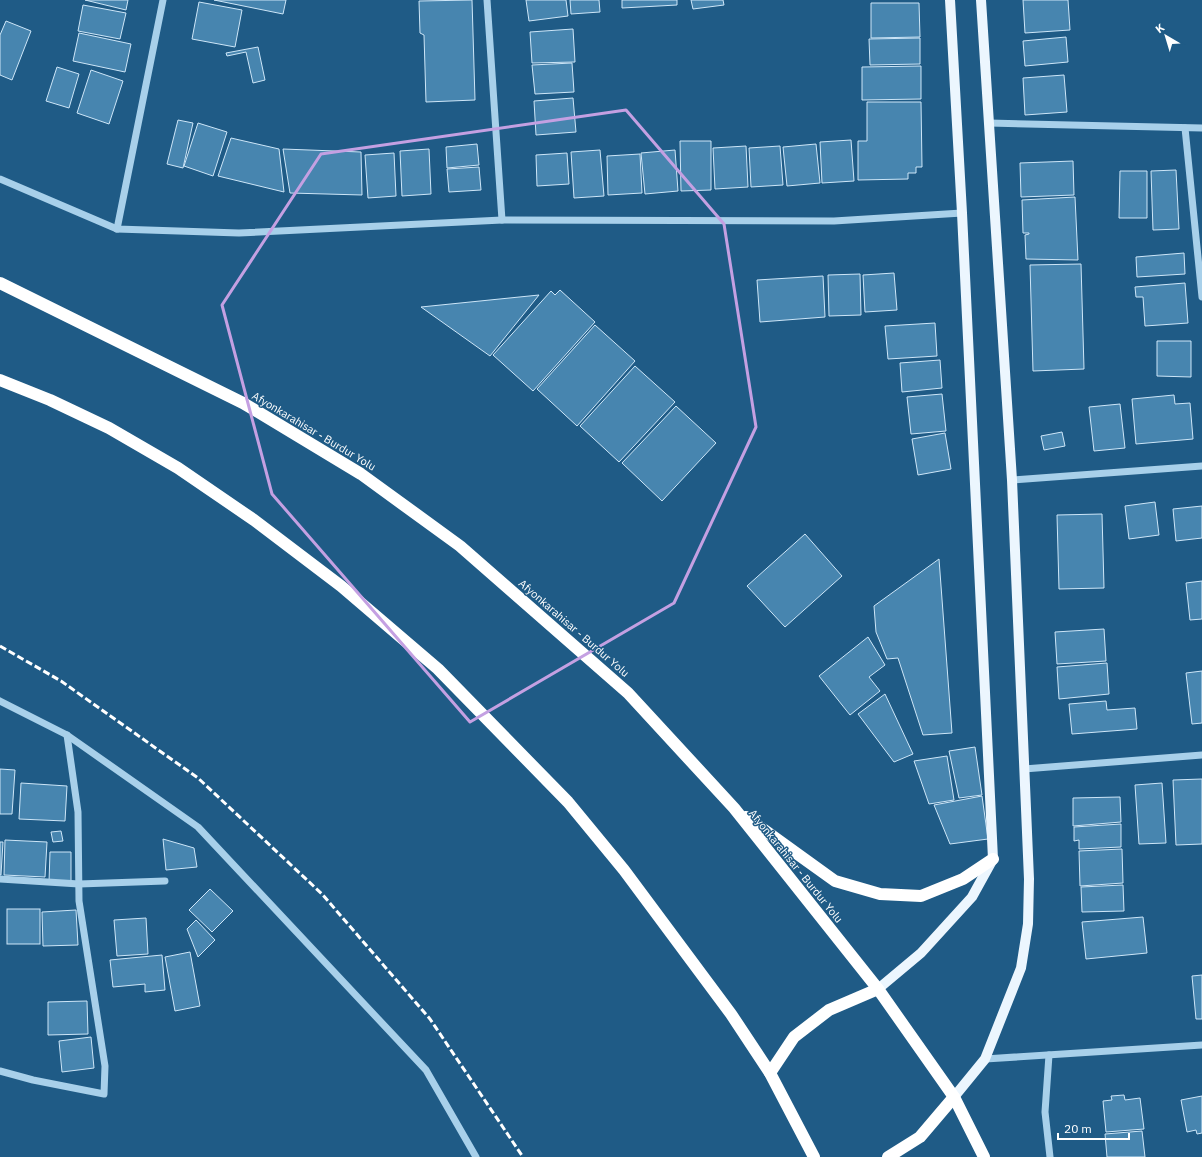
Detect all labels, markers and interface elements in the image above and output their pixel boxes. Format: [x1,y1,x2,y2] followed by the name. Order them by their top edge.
[1146,16,1186,56] north arrow
[1153,20,1167,36] text: K
[250,388,378,474] street label: Afyonkarahisar - Burdur Yolu
[516,576,632,680] street label: Afyonkarahisar - Burdur Yolu
[746,806,846,926] street label: Afyonkarahisar - Burdur Yolu
[1058,1115,1129,1141] scale bar
[1064,1121,1092,1136] text: 20 m

